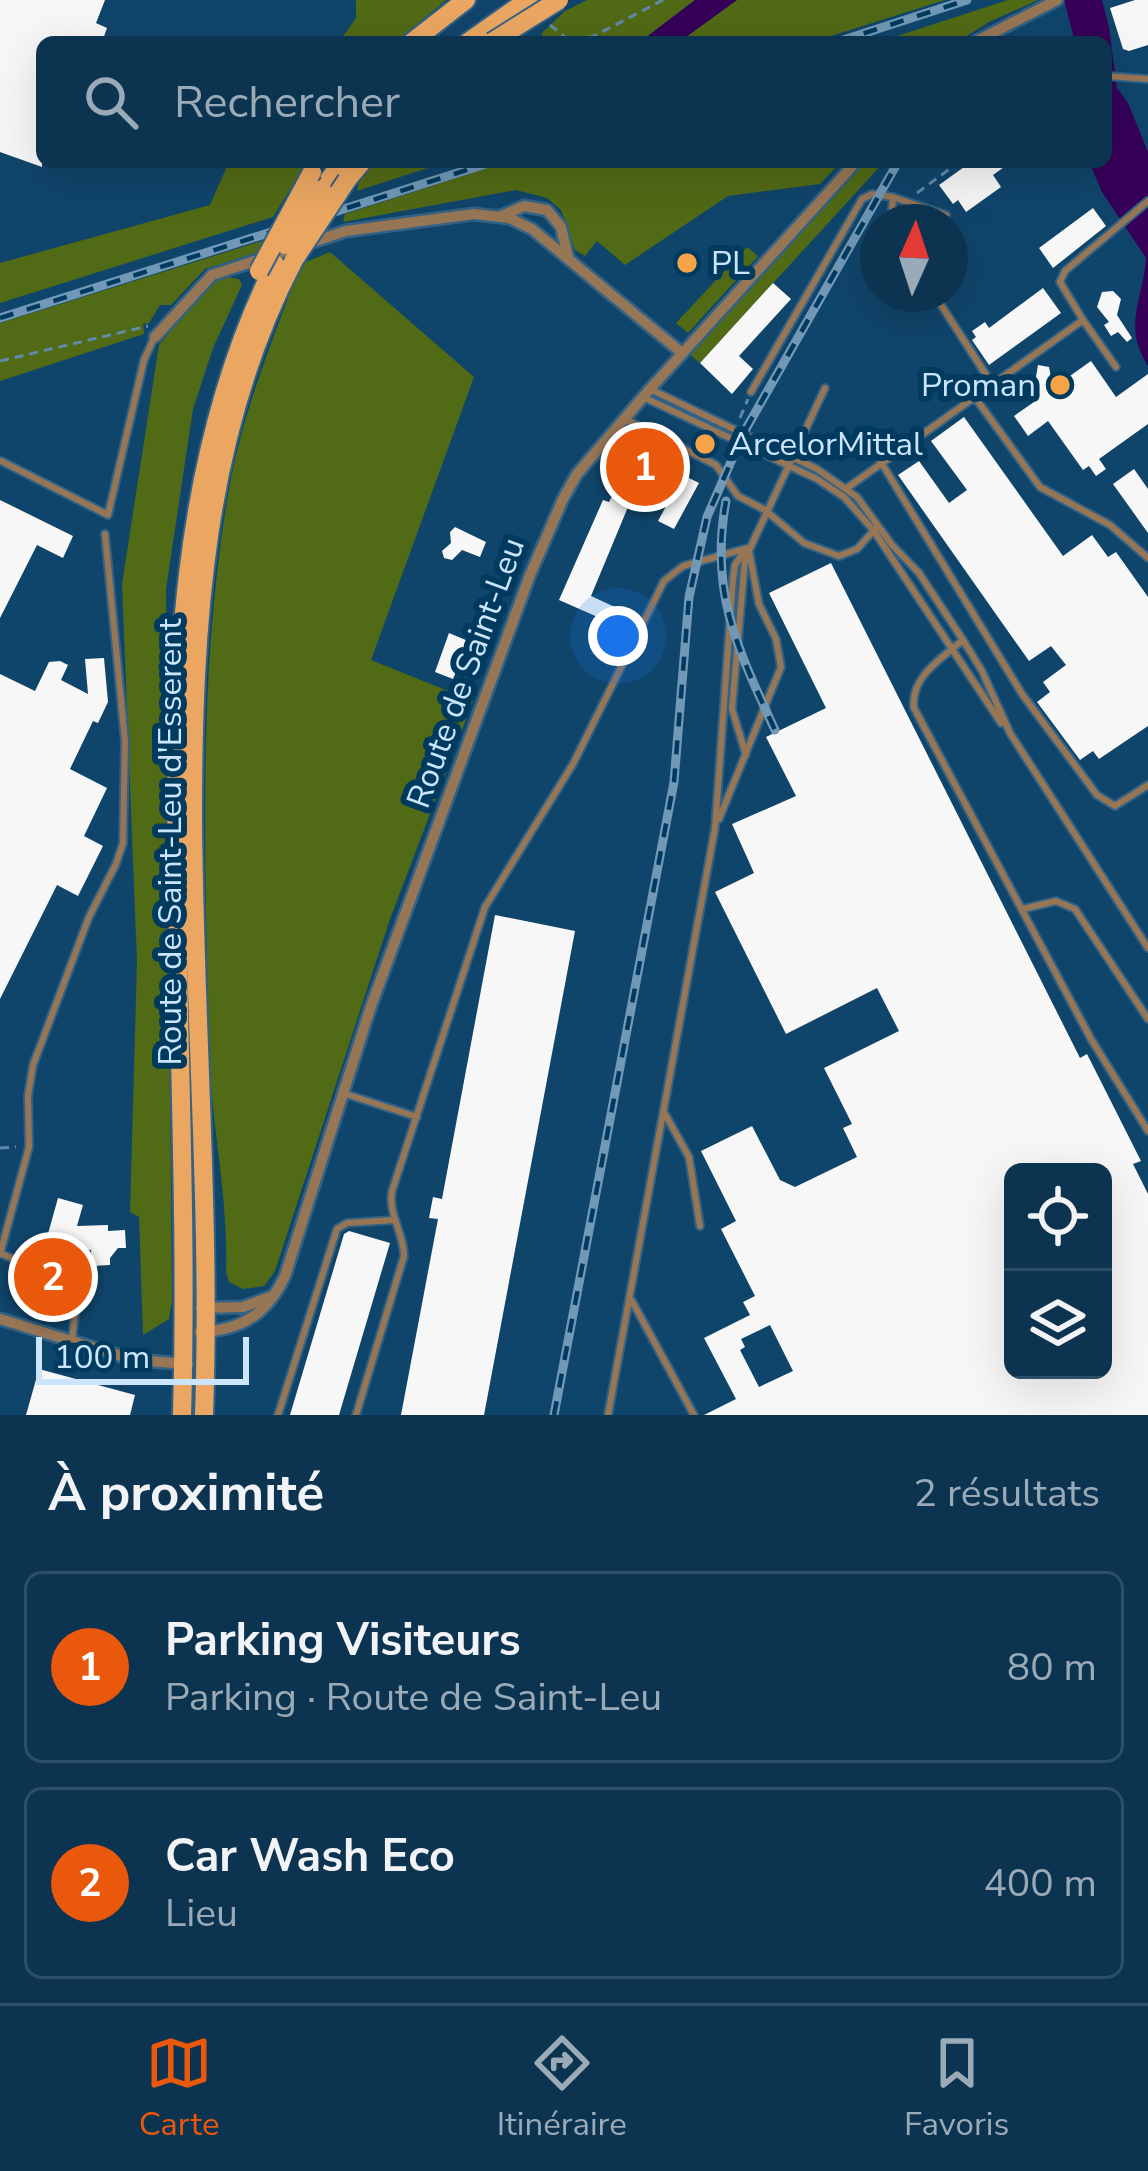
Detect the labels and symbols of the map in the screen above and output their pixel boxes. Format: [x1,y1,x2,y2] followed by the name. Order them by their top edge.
[860,204,968,312] north arrow
[711,241,750,286] place label: PL
[674,250,700,276] marker: PL
[921,363,1036,408] place label: Proman
[1047,372,1073,398] marker: Proman
[606,422,684,512] pin: 1
[729,422,923,467] place label: ArcelorMittal
[692,431,718,457] marker: ArcelorMittal
[396,532,536,814] street label: Route de Saint-Leu
[588,606,648,666] your location
[148,618,193,1066] street label: Route de Saint-Leu d'Esserent
[14,1232,92,1322] pin: 2
[36,1331,249,1384] scale bar

